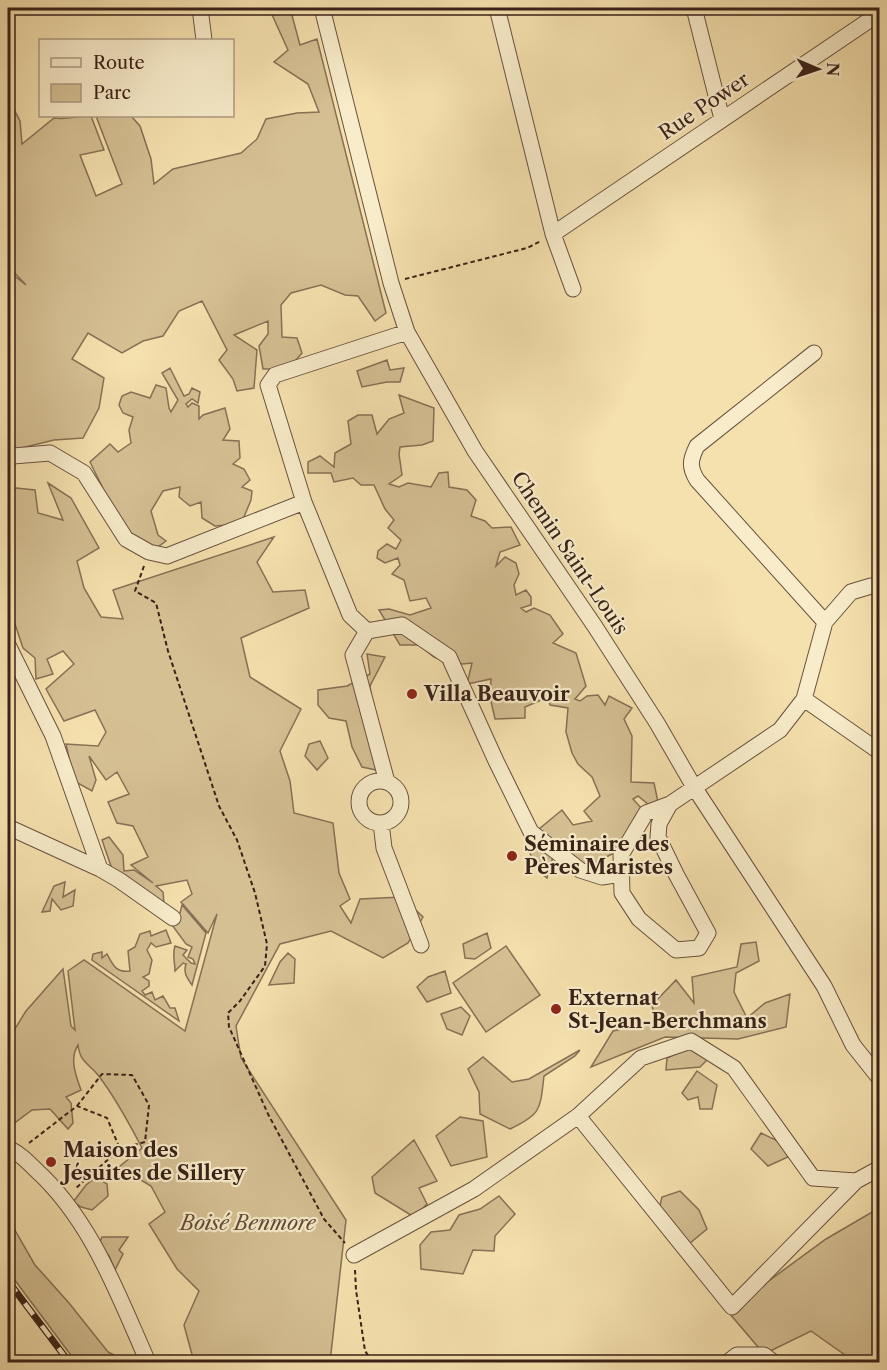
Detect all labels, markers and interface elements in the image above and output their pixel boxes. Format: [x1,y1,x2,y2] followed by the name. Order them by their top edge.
[39,39,234,117] legend
[788,39,848,99] north arrow
[93,52,145,74] text: Route
[823,62,843,77] text: N
[654,67,754,145] street label: Rue Power
[93,82,131,104] text: Parc
[507,467,633,639] street label: Chemin Saint-Louis
[423,682,570,706] place label: Villa Beauvoir
[405,687,419,701] marker: Villa Beauvoir
[524,832,673,879] place label: Séminaire des Pères Maristes
[505,849,519,863] marker: Séminaire des Pères Maristes
[568,986,767,1033] place label: Externat St-Jean-Berchmans
[549,1002,563,1016] marker: Externat St-Jean-Berchmans
[59,1138,246,1185] place label: Maison des Jésuites de Sillery
[44,1155,58,1169] marker: Maison des Jésuites de Sillery
[178,1211,317,1235] park label: Boisé Benmore

